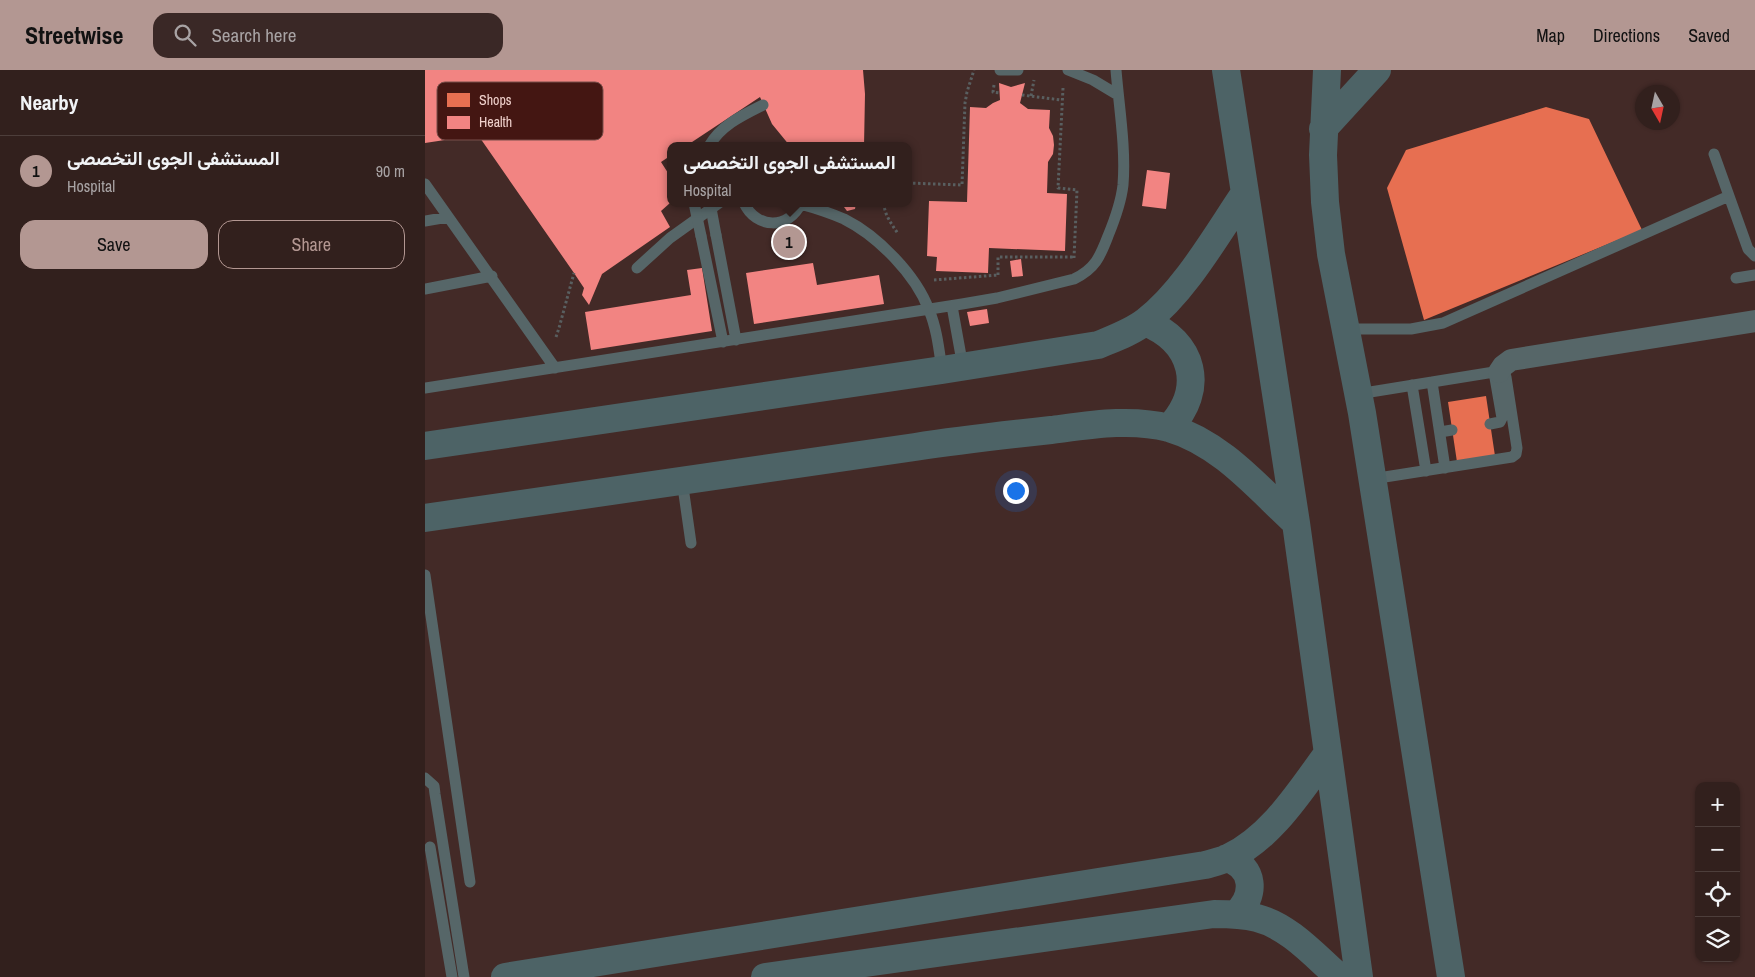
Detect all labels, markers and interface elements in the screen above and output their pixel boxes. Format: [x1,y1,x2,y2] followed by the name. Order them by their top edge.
[153,13,503,58] search box
[25,19,123,51] text: Streetwise
[171,21,199,49] icon: search
[211,22,296,48] text: Search here
[1536,23,1565,48] text: Map
[1593,23,1660,48] text: Directions
[1688,23,1730,48] text: Saved
[437,82,603,140] legend
[1635,85,1680,130] north arrow
[20,88,78,117] text: Nearby
[479,91,512,109] text: Shops
[479,113,512,131] text: Health
[667,142,912,207] popup
[67,145,280,171] text: المستشفى الجوى التخصصى
[683,149,896,175] text: المستشفى الجوى التخصصى
[32,160,40,182] text: 1
[376,160,405,182] text: 90 m
[67,175,115,197] text: Hospital
[683,179,731,201] text: Hospital
[20,220,208,269] button: Save
[218,220,405,269] button: Share
[773,223,805,261] pin: 1
[1003,478,1029,504] your location
[1695,782,1740,962] map controls
[1695,782,1740,827] button: +
[1695,827,1740,872] button: −
[1695,872,1740,917] button: locate
[1695,917,1740,962] button: layers

